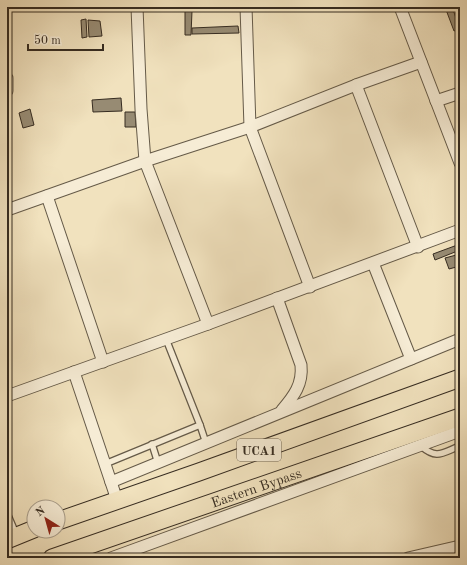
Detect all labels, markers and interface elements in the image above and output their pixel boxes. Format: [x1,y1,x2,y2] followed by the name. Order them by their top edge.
[28,26,103,52] scale bar
[34,34,61,47] text: 50 m
[237,439,281,461] road number: UCA1
[209,466,304,510] street label: Eastern Bypass
[26,499,66,539] north arrow
[34,505,48,519] text: N

